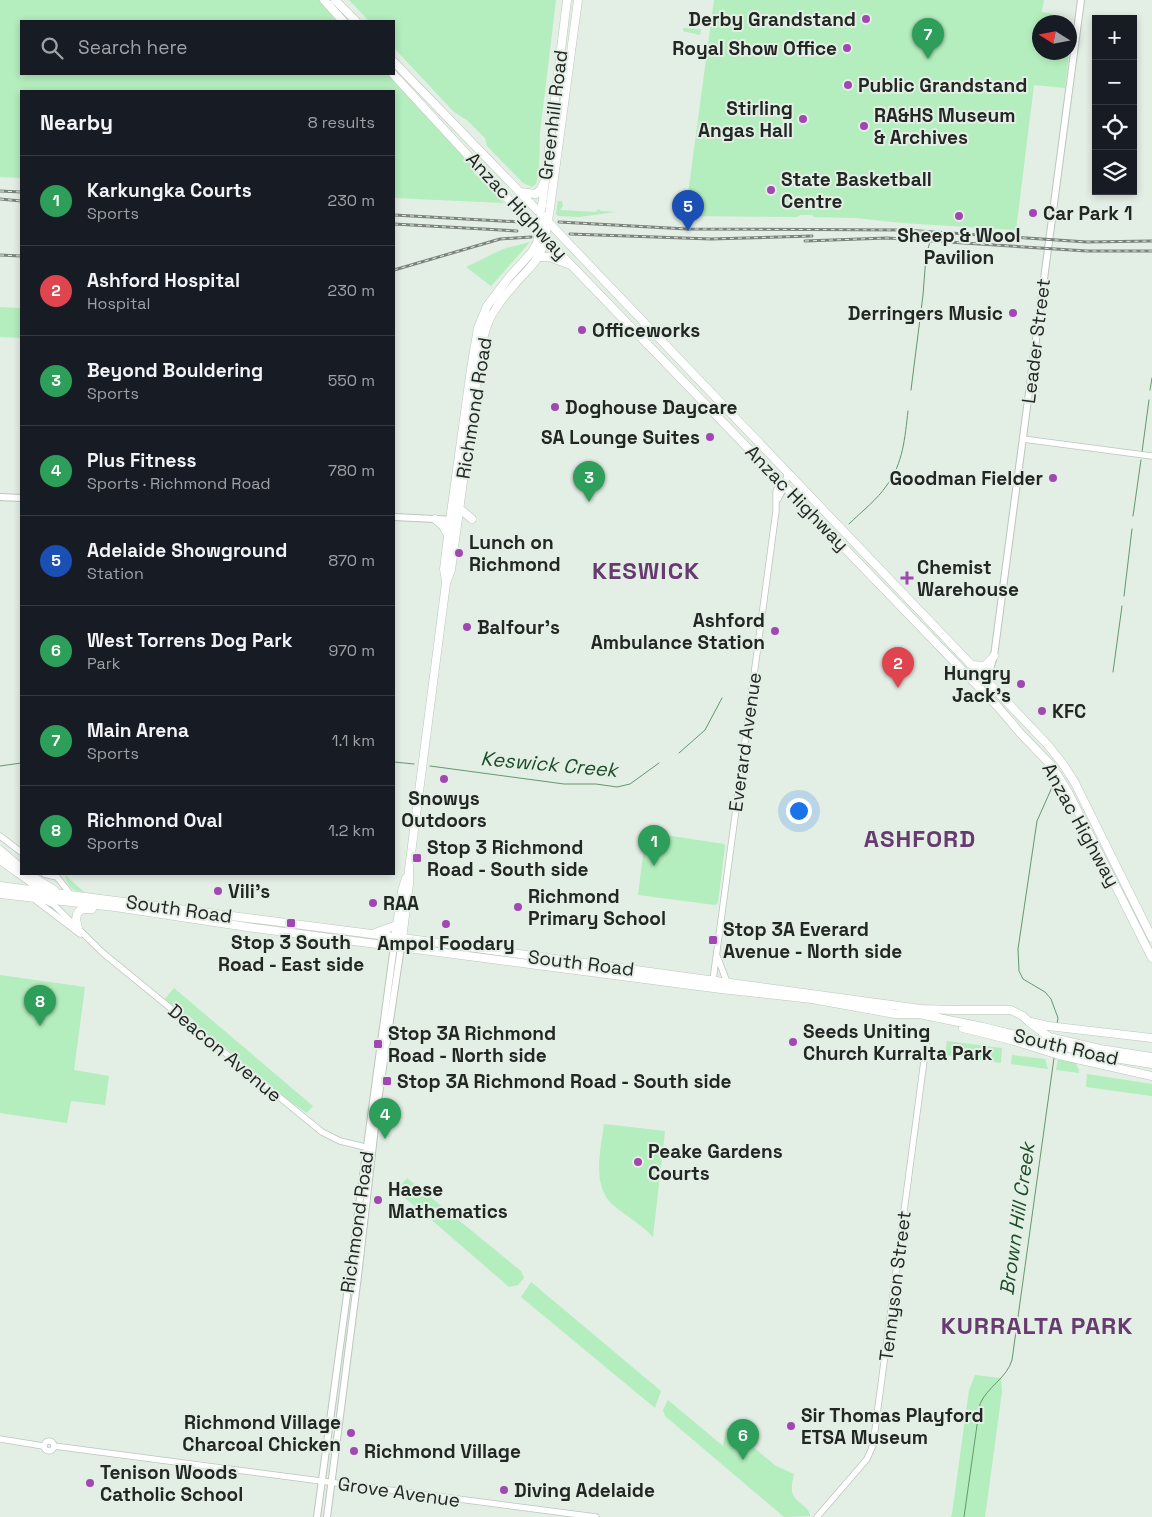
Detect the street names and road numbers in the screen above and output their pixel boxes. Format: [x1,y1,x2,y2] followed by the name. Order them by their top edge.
[533,49,573,181] street label: Greenhill Road
[461,147,573,265] street label: Anzac Highway
[1016,277,1056,405] street label: Leader Street
[450,335,498,481] street label: Richmond Road
[740,439,854,557] street label: Anzac Highway
[723,671,767,813] street label: Everard Avenue
[1036,758,1126,892] street label: Anzac Highway
[124,889,234,929] street label: South Road
[526,944,636,982] street label: South Road
[163,998,287,1108] street label: Deacon Avenue
[1011,1023,1121,1071] street label: South Road
[335,1149,379,1295] street label: Richmond Road
[873,1209,917,1363] street label: Tennyson Street
[336,1471,462,1513] street label: Grove Avenue

